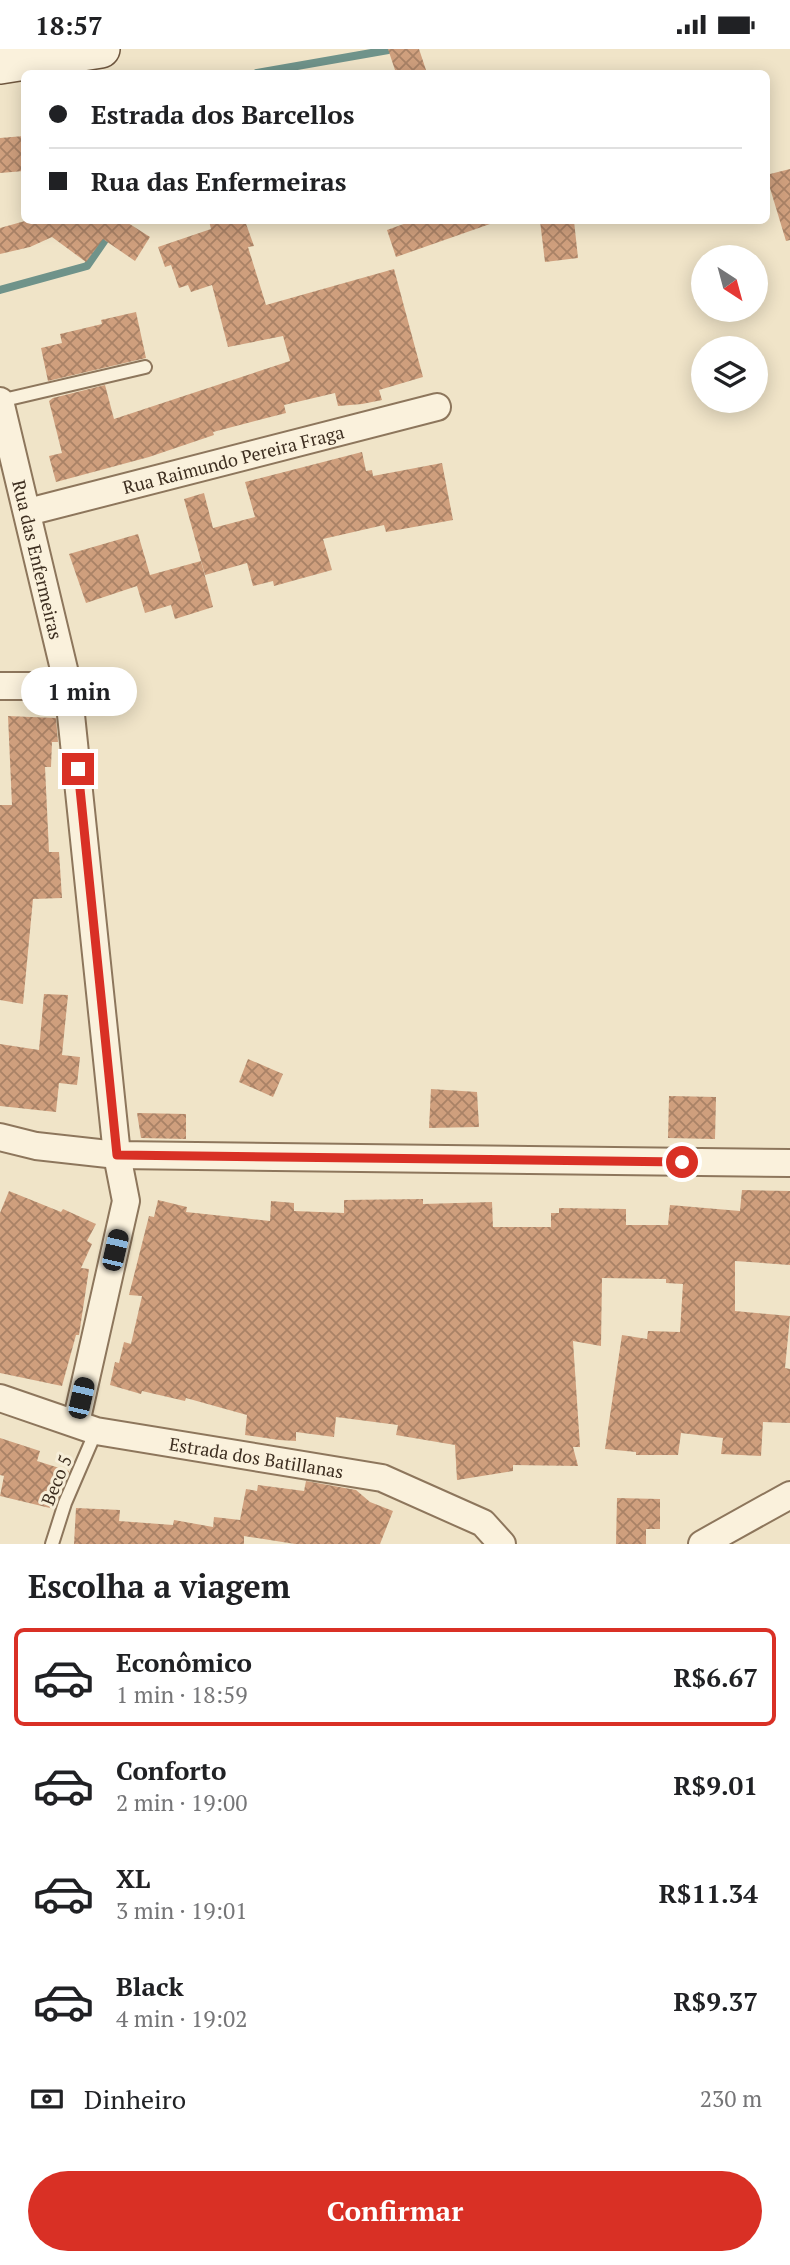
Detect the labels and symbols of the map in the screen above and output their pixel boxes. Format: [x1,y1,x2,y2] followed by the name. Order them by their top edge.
[691,245,768,322] north arrow
[120,419,347,499] street label: Rua Raimundo Pereira Fraga
[7,477,68,642] street label: Rua das Enfermeiras
[20,667,136,717] callout: 1 min
[62,753,94,785] route end
[666,1146,698,1178] route start
[101,1227,130,1273] car
[67,1375,96,1421] car
[167,1431,345,1483] street label: Estrada dos Batillanas
[35,1451,77,1509] street label: Beco 5

